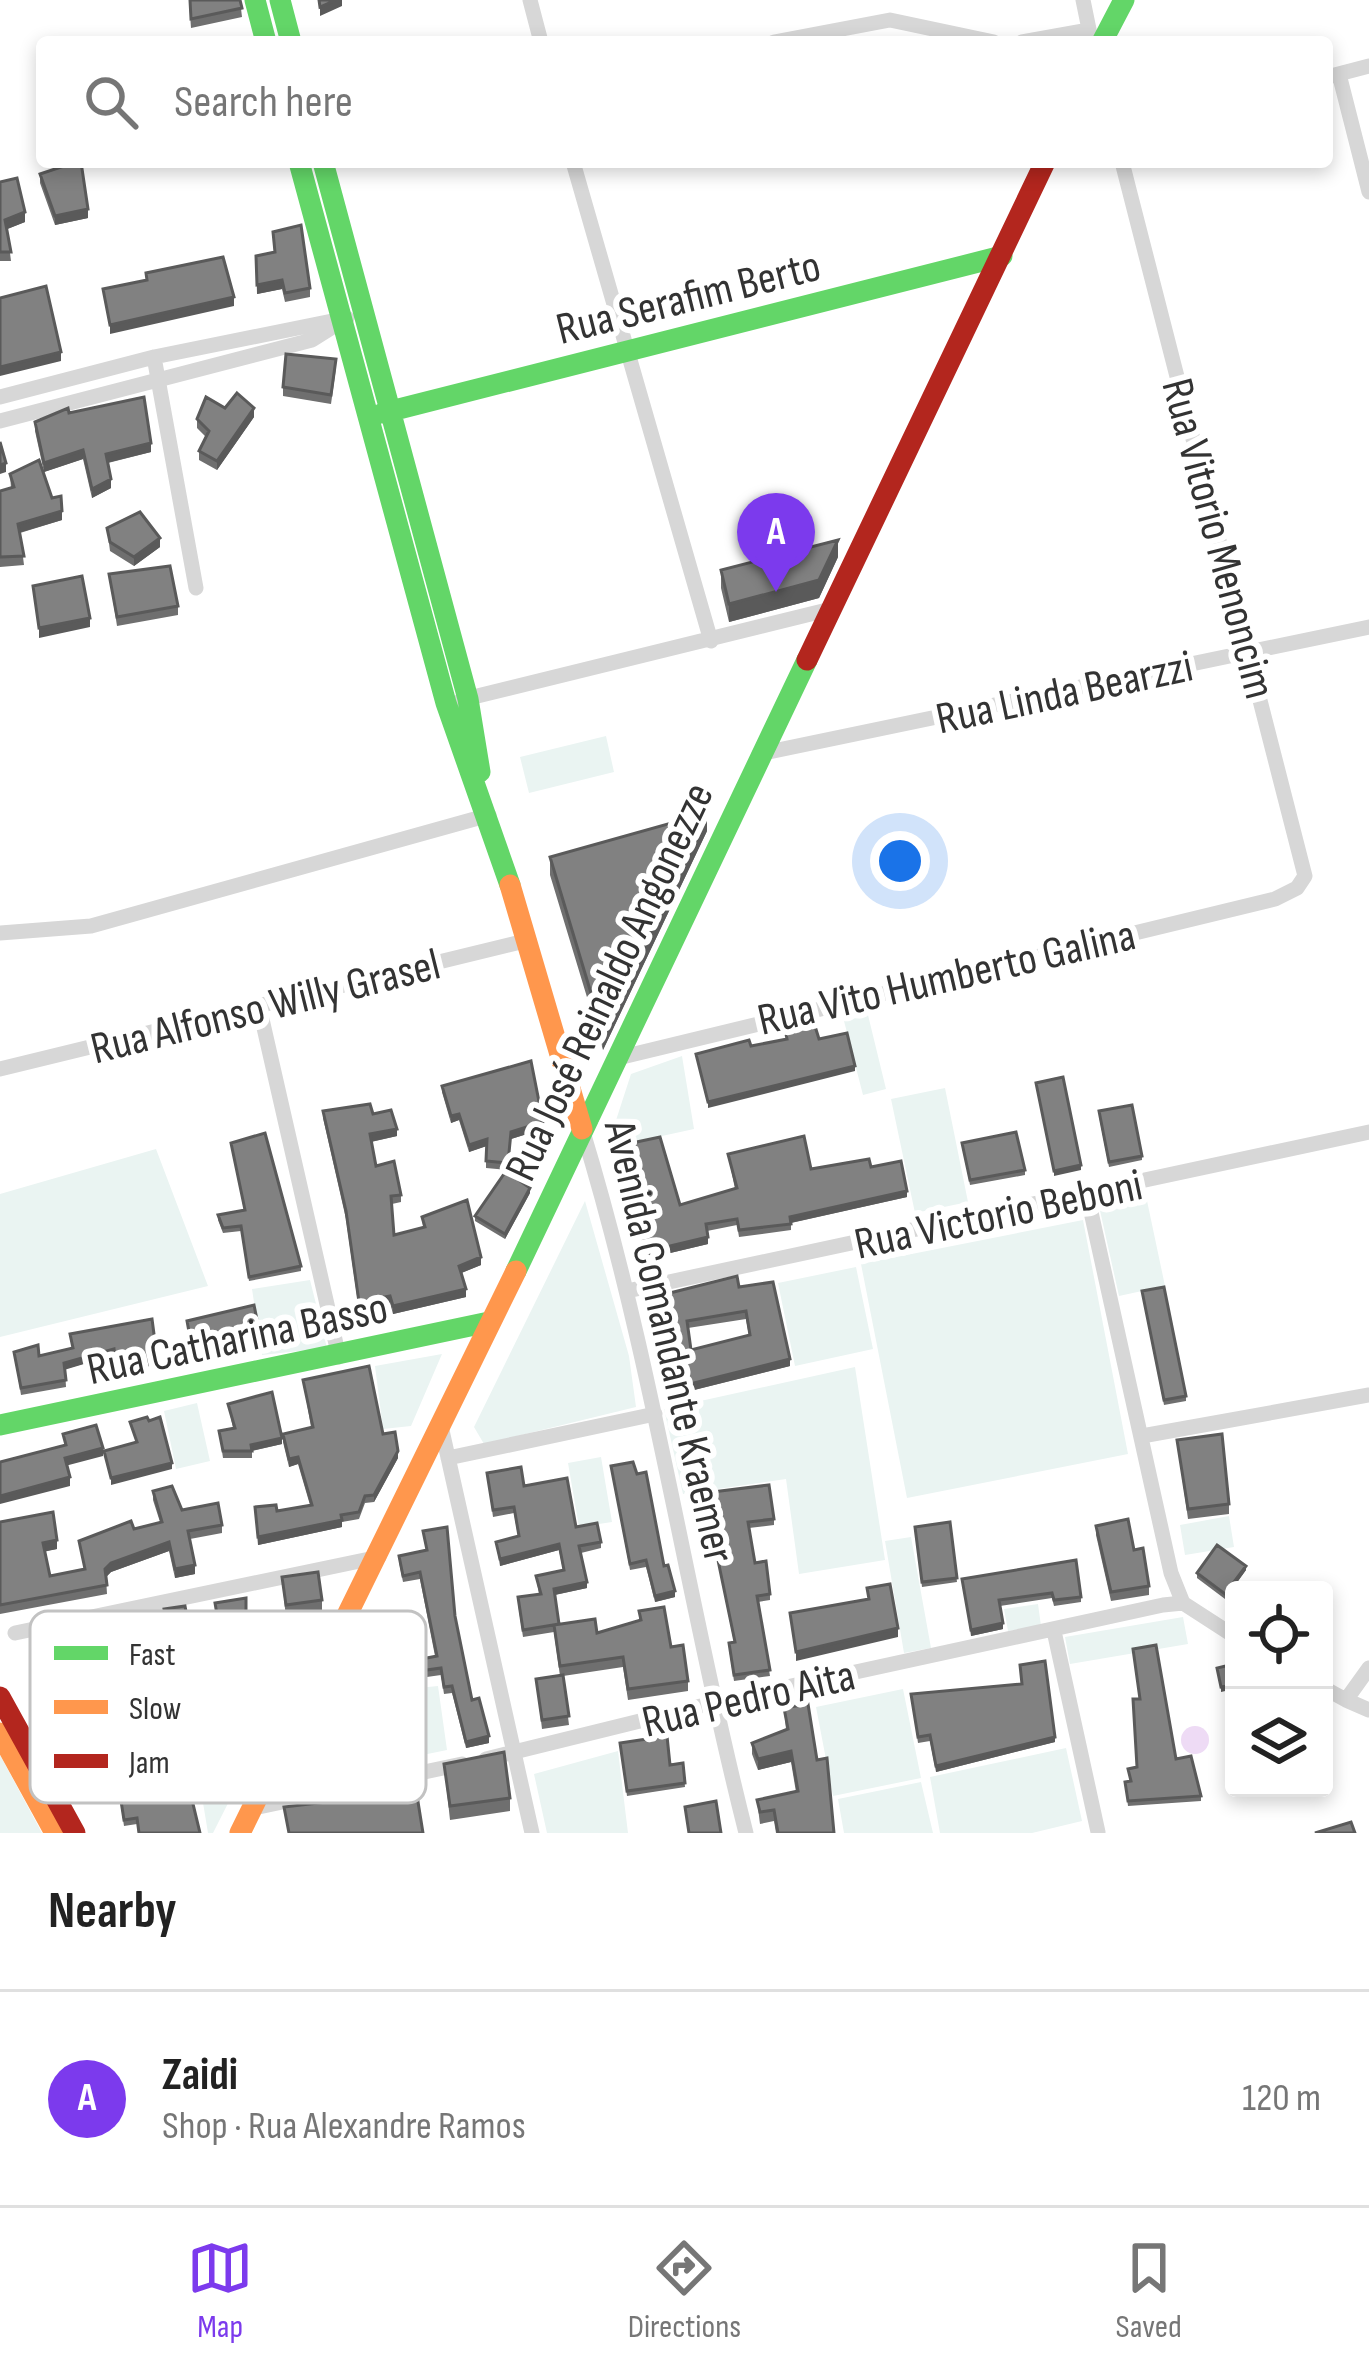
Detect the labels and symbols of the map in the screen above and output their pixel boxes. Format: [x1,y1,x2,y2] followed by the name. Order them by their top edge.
[551,239,826,358] street label: Rua Serafim Berto
[1148,373,1287,705] street label: Rua Vitorio Menoncim
[737,493,815,592] pin: A
[931,639,1198,747] street label: Rua Linda Bearzzi
[494,774,727,1190] street label: Rua José Reinaldo Angonezze
[870,831,930,891] your location
[752,908,1141,1049] street label: Rua Vito Humberto Galina
[85,937,446,1077] street label: Rua Alfonso Willy Grasel
[591,1114,746,1568] street label: Avenida Comandante Kraemer
[850,1158,1147,1273] street label: Rua Victorio Beboni
[82,1281,393,1398] street label: Rua Catharina Basso
[30,1611,426,1803] legend
[129,1635,176,1675] text: Fast
[637,1648,860,1751] street label: Rua Pedro Aita
[129,1689,181,1729] text: Slow
[128,1743,170,1783] text: Jam

